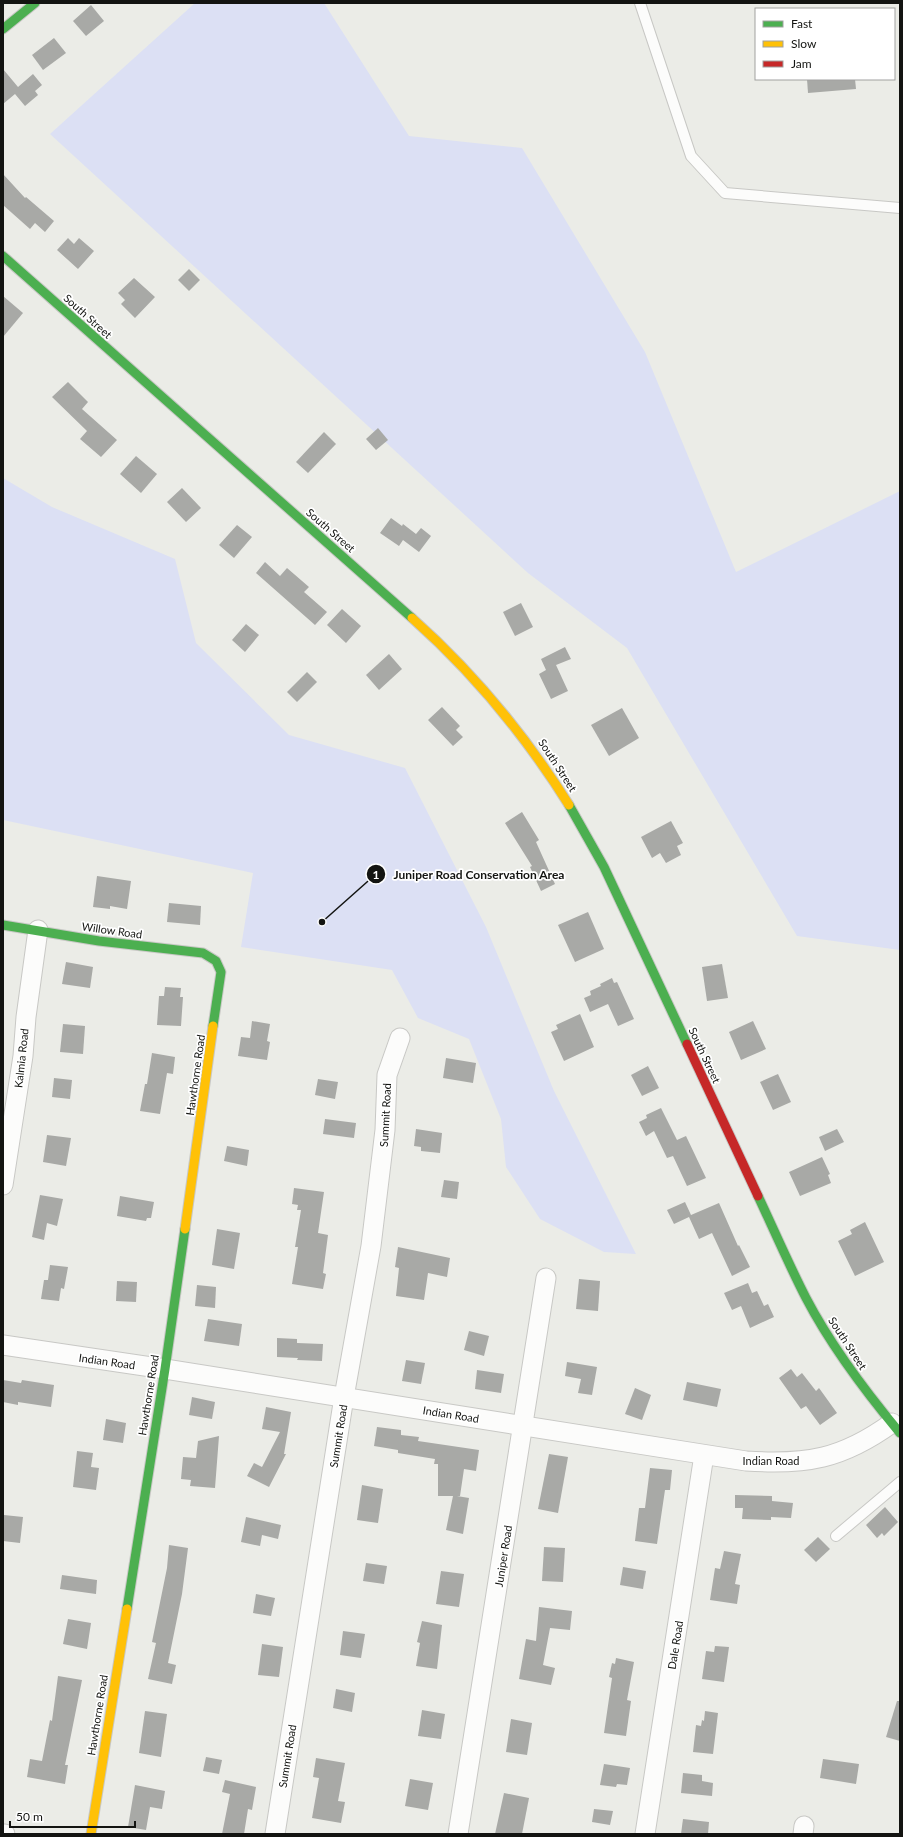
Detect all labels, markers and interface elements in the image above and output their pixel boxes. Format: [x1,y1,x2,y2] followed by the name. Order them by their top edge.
[755,8,895,80] legend
[791,16,813,31] text: Fast
[791,36,817,51] text: Slow
[791,56,812,71] text: Jam
[61,291,115,341] street label: South Street
[304,505,358,555] street label: South Street
[536,736,580,794] street label: South Street
[366,862,573,886] callout: Juniper Road Conservation Area
[373,867,380,882] text: 1
[394,867,564,882] text: Juniper Road Conservation Area
[81,919,143,941] street label: Willow Road
[686,1025,724,1085] street label: South Street
[11,1028,31,1088] street label: Kalmia Road
[183,1034,207,1116] street label: Hawthorne Road
[377,1083,393,1147] street label: Summit Road
[826,1314,870,1372] street label: South Street
[78,1351,136,1371] street label: Indian Road
[135,1354,161,1436] street label: Hawthorne Road
[327,1403,349,1469] street label: Summit Road
[422,1403,480,1425] street label: Indian Road
[743,1454,799,1467] street label: Indian Road
[492,1524,514,1588] street label: Juniper Road
[665,1620,685,1670] street label: Dale Road
[84,1674,110,1756] street label: Hawthorne Road
[276,1723,298,1789] street label: Summit Road
[10,1803,135,1829] scale bar
[16,1809,43,1824] text: 50 m

